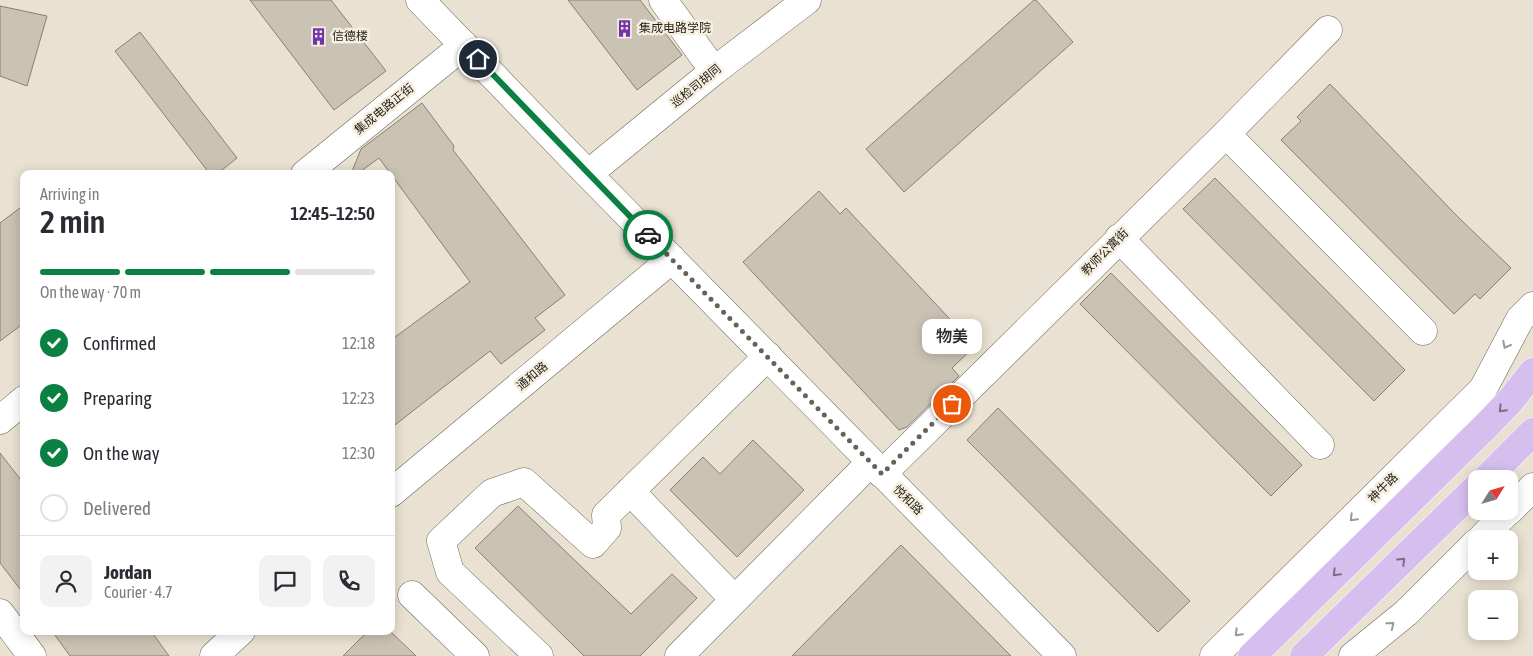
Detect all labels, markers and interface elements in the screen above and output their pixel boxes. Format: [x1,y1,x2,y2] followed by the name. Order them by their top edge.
[615,18,635,38] building icon: 集成电路学院
[639,21,711,35] place label: 集成电路学院
[308,26,328,46] building icon: 信德楼
[332,29,368,43] place label: 信德楼
[457,38,499,80] pin
[464,45,492,73] icon: home
[668,62,724,110] street label: 巡检司胡同
[352,81,416,137] street label: 集成电路正街
[40,185,100,203] text: Arriving in
[290,202,375,224] text: 12:45–12:50
[40,203,105,240] text: 2 min
[623,210,673,260] courier
[634,221,662,249] icon: car
[1079,226,1131,278] street label: 教师公寓街
[40,283,141,301] text: On the way · 70 m
[922,319,982,354] callout: 物美
[936,327,968,345] text: 物美
[40,329,68,357] icon: check
[83,332,156,354] text: Confirmed
[342,334,375,352] text: 12:18
[1502,340,1512,349] one-way arrow
[514,359,550,393] street label: 通和路
[931,383,973,425] pin
[40,384,68,412] icon: check
[83,387,152,409] text: Preparing
[342,389,375,407] text: 12:23
[938,390,966,418] icon: bag
[1499,404,1508,413] one-way arrow
[40,439,68,467] icon: check
[83,442,160,464] text: On the way
[342,444,375,462] text: 12:30
[1365,470,1401,506] street label: 神牛路
[1468,470,1518,520] north arrow
[1468,470,1518,640] map controls
[890,482,926,518] street label: 悦和路
[83,497,151,519] text: Delivered
[1350,512,1359,521] one-way arrow
[1468,530,1518,580] button: +
[40,555,92,607] button: person
[259,555,311,607] button: chat
[323,555,375,607] button: phone
[1396,558,1405,567] one-way arrow
[104,561,152,583] text: Jordan
[1333,567,1342,576] one-way arrow
[104,583,173,601] text: Courier · 4.7
[1468,590,1518,640] button: −
[1385,622,1394,631] one-way arrow
[1234,627,1243,636] one-way arrow

